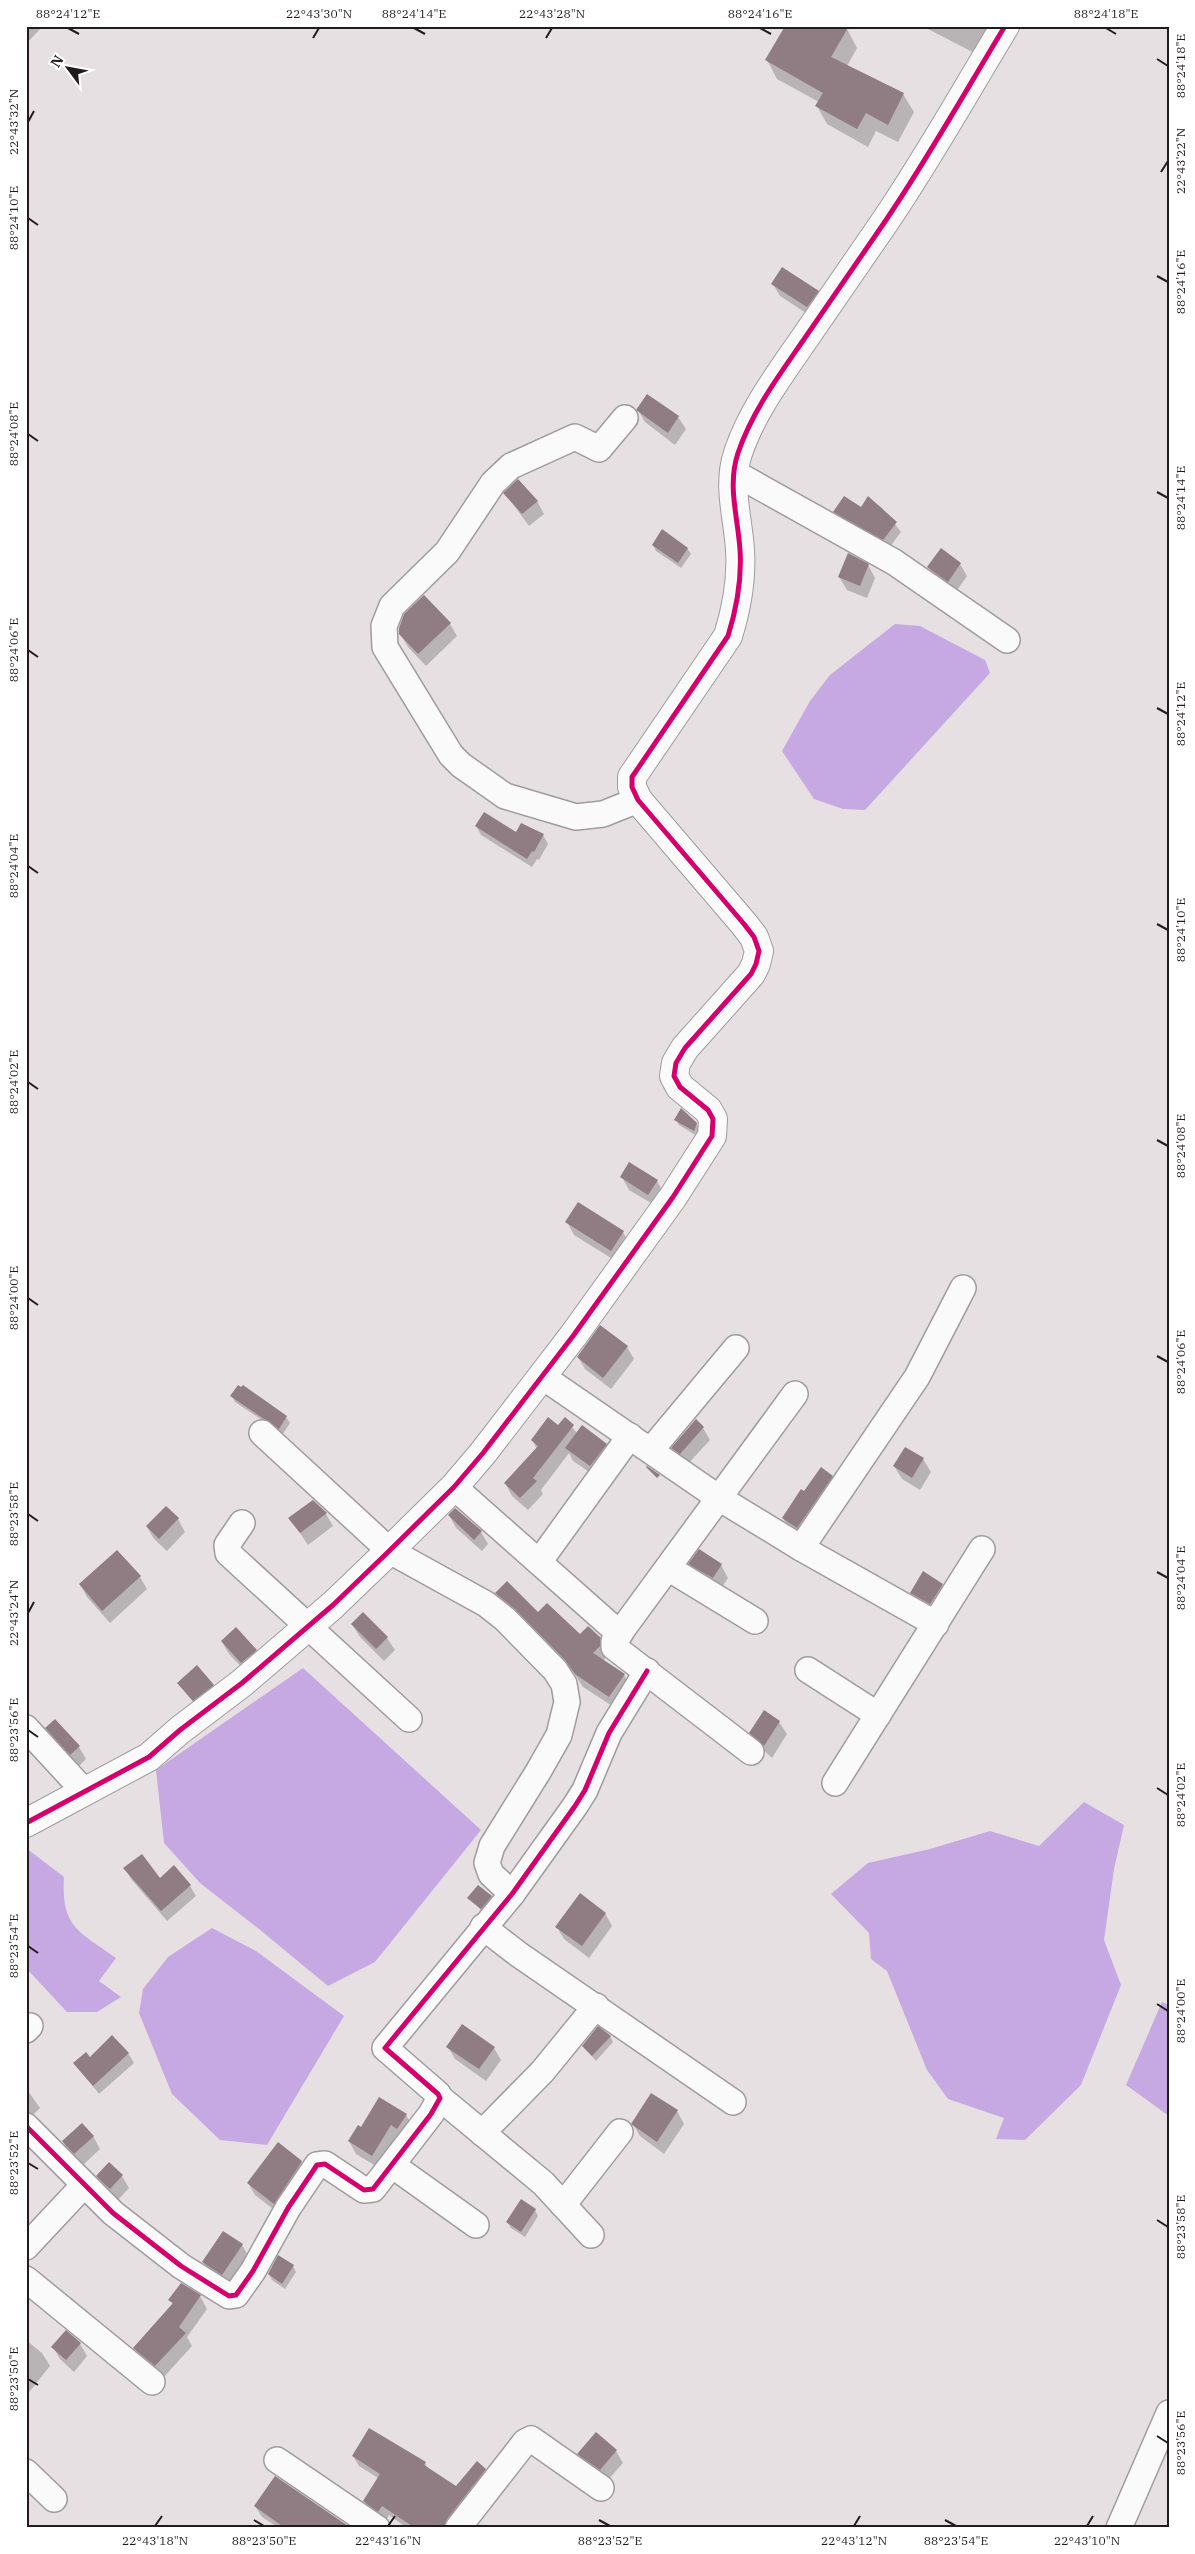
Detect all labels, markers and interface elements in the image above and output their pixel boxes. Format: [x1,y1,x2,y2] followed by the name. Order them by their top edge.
[36,6,100,21] text: 88°24'12"E
[286,6,352,21] text: 22°43'30"N
[382,6,446,21] text: 88°24'14"E
[519,6,585,21] text: 22°43'28"N
[728,6,792,21] text: 88°24'16"E
[1074,6,1138,21] text: 88°24'18"E
[1173,34,1188,98] text: 88°24'18"E
[42,42,92,92] north arrow
[46,52,68,71] text: N
[6,89,21,155] text: 22°43'32"N
[1173,128,1188,194] text: 22°43'22"N
[6,186,21,250] text: 88°24'10"E
[1173,250,1188,314] text: 88°24'16"E
[6,402,21,466] text: 88°24'08"E
[1173,466,1188,530] text: 88°24'14"E
[6,618,21,682] text: 88°24'06"E
[1173,682,1188,746] text: 88°24'12"E
[6,834,21,898] text: 88°24'04"E
[1173,898,1188,962] text: 88°24'10"E
[6,1050,21,1114] text: 88°24'02"E
[1173,1114,1188,1178] text: 88°24'08"E
[6,1266,21,1330] text: 88°24'00"E
[1173,1330,1188,1394] text: 88°24'06"E
[6,1482,21,1546] text: 88°23'58"E
[1173,1546,1188,1610] text: 88°24'04"E
[6,1580,21,1646] text: 22°43'24"N
[6,1698,21,1762] text: 88°23'56"E
[1173,1763,1188,1827] text: 88°24'02"E
[6,1914,21,1978] text: 88°23'54"E
[1173,1979,1188,2043] text: 88°24'00"E
[6,2131,21,2195] text: 88°23'52"E
[1173,2195,1188,2259] text: 88°23'58"E
[6,2347,21,2411] text: 88°23'50"E
[1173,2411,1188,2475] text: 88°23'56"E
[122,2533,188,2548] text: 22°43'18"N
[232,2533,296,2548] text: 88°23'50"E
[355,2533,421,2548] text: 22°43'16"N
[578,2533,642,2548] text: 88°23'52"E
[821,2533,887,2548] text: 22°43'12"N
[924,2533,988,2548] text: 88°23'54"E
[1054,2533,1120,2548] text: 22°43'10"N

